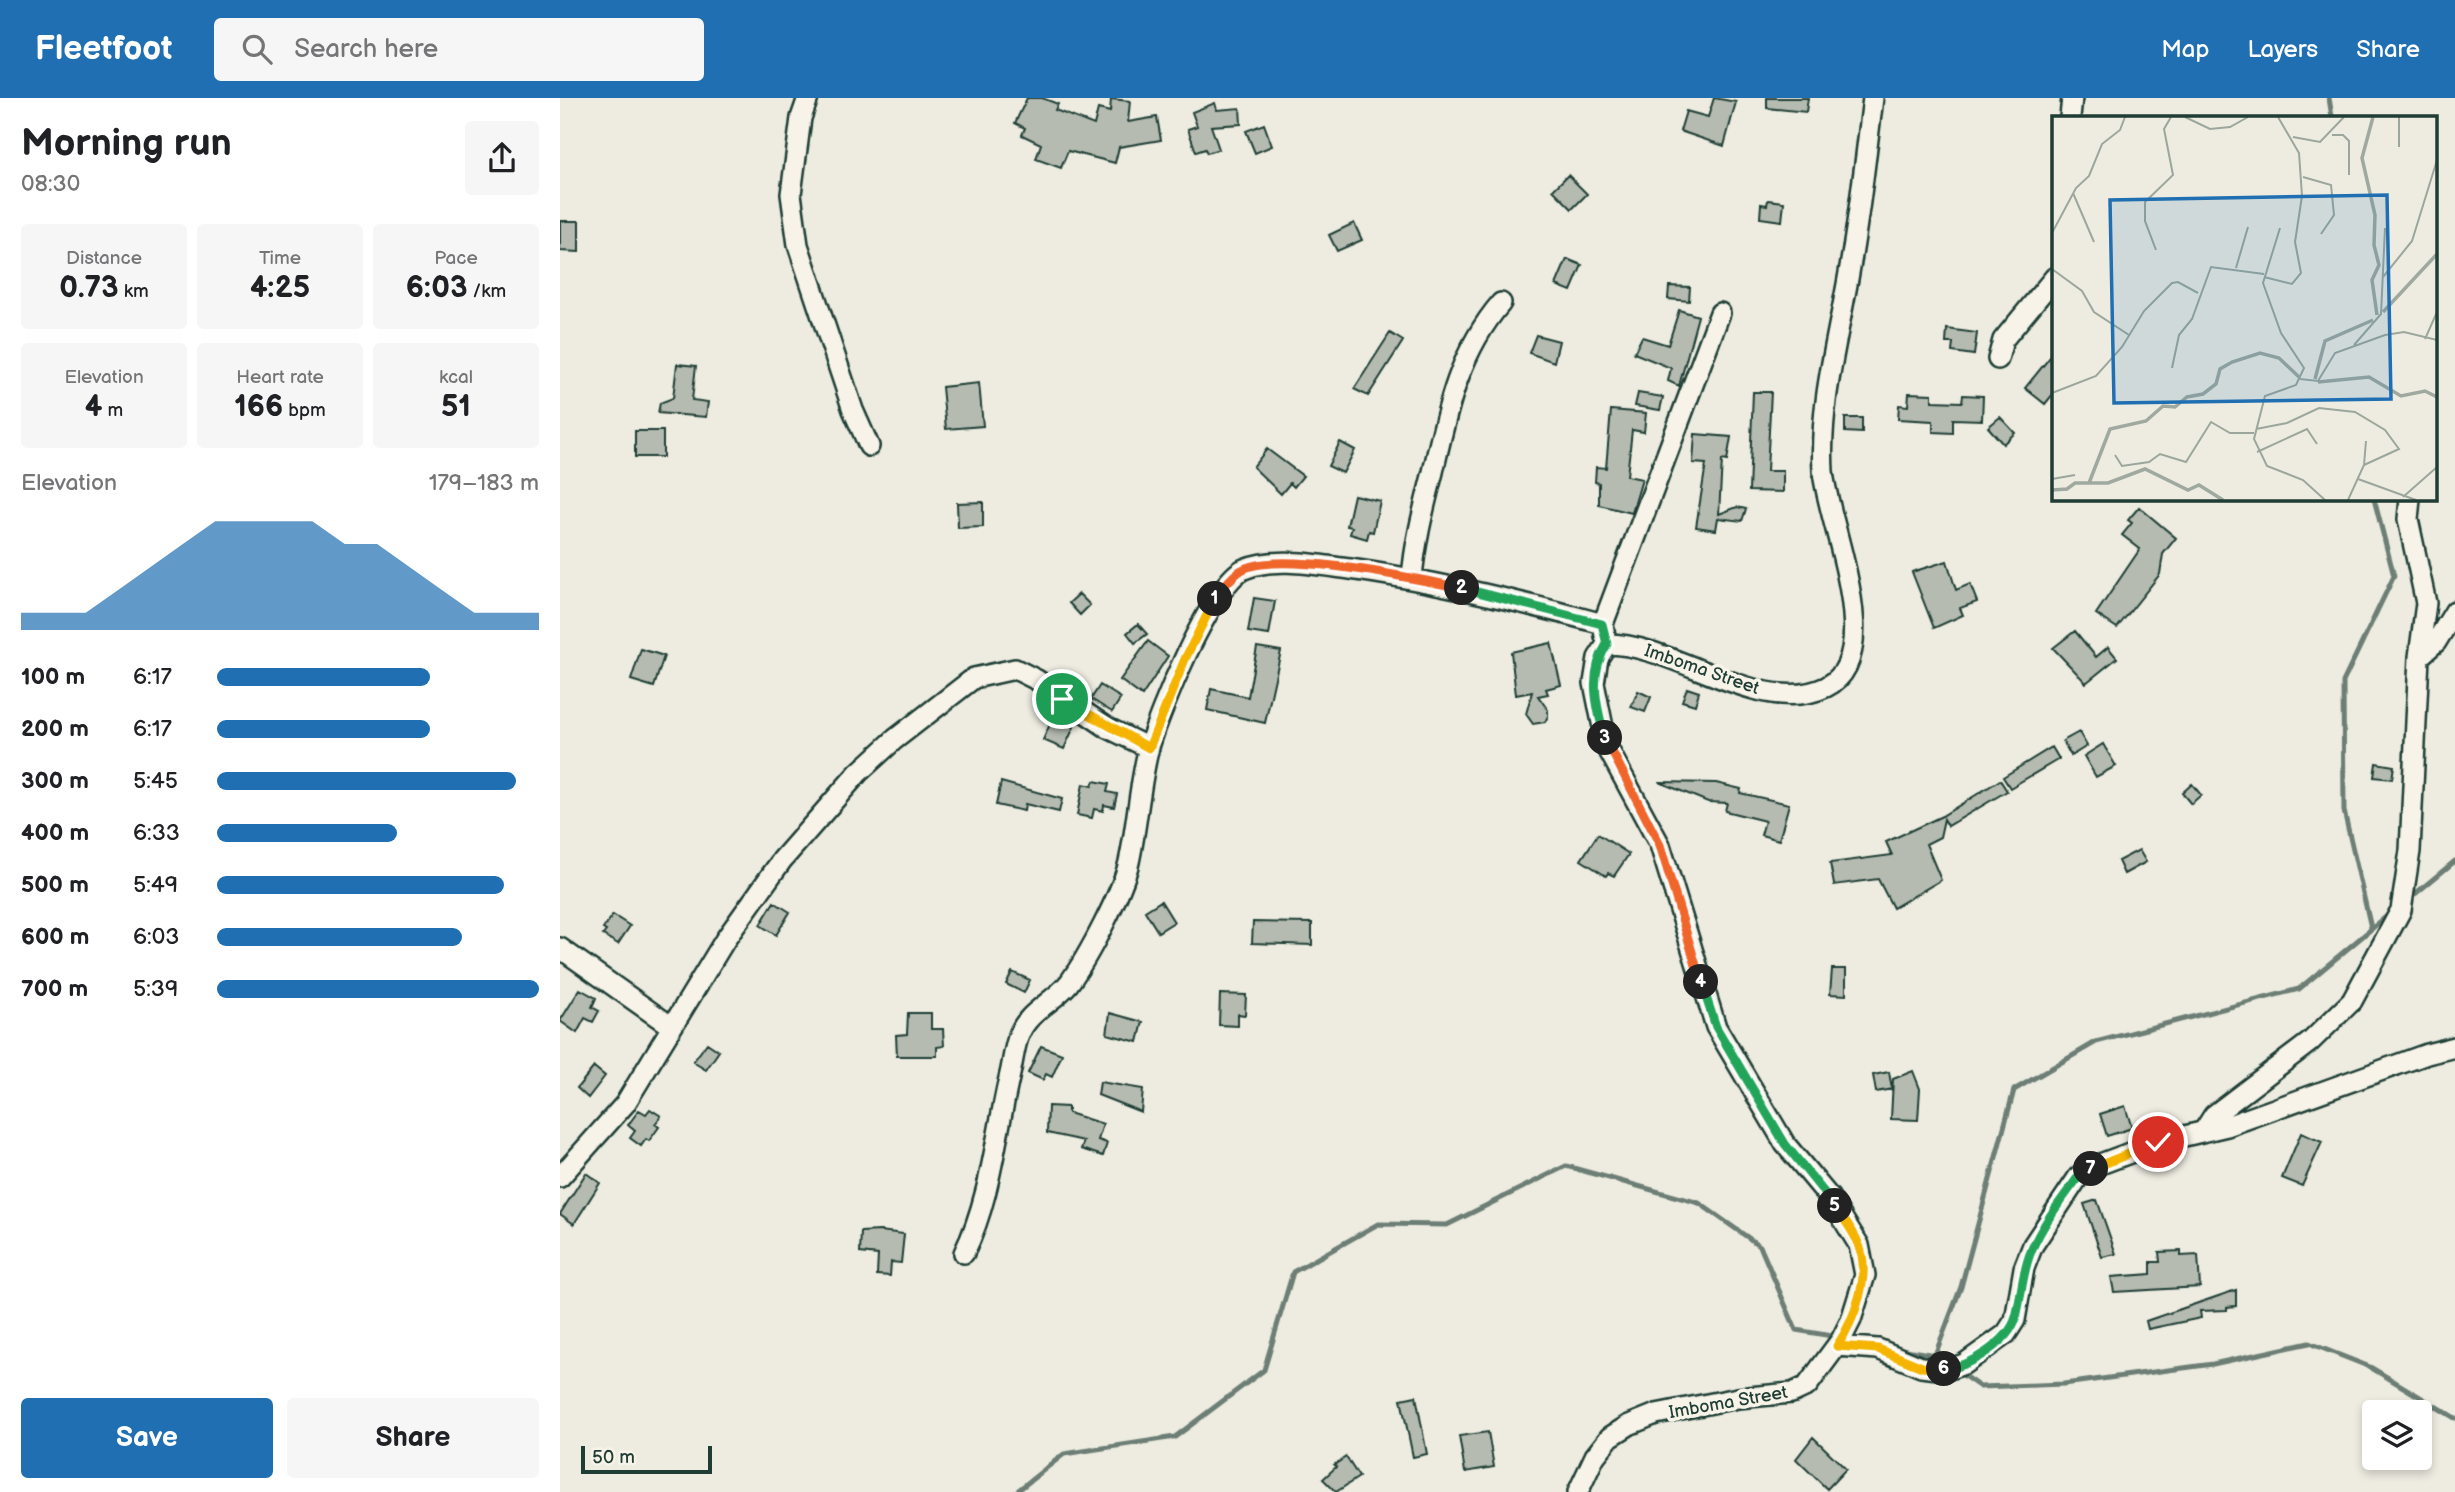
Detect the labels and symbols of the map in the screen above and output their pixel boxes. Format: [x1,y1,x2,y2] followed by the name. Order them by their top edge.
[2052,116,2438,500] inset map
[1444,570,1480,606] pin: 2
[1198,582,1232,616] pin: 1
[1642,640,1762,699] street label: Imboma Street
[1032,669,1092,729] pin
[1588,720,1622,756] pin: 3
[1684,964,1718,1000] pin: 4
[2128,1112,2188,1172] pin
[2074,1152,2108,1186] pin: 7
[1818,1188,1852,1224] pin: 5
[1926,1352,1962,1386] pin: 6
[1667,1382,1789,1423] street label: Imboma Street
[581,1443,712,1475] scale bar

